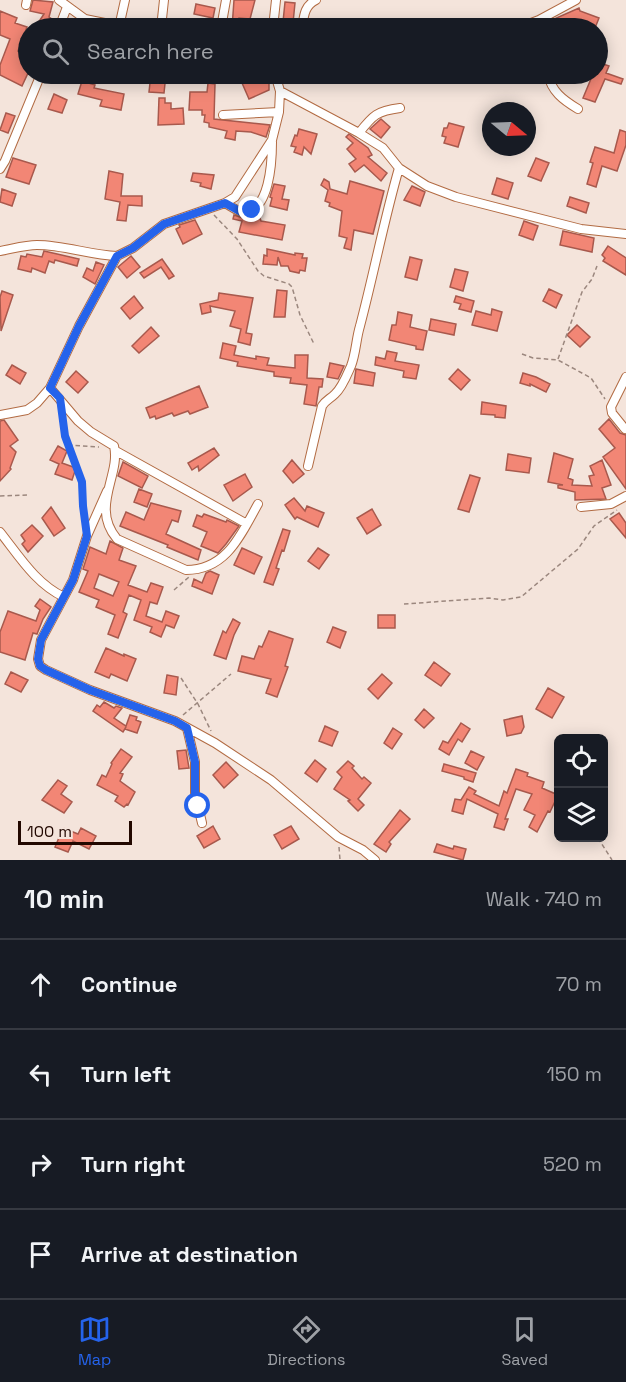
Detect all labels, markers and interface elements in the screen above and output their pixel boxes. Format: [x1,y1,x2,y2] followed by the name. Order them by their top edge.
[18,18,608,84] search box
[39,35,72,68] icon: search
[87,37,214,65] text: Search here
[482,102,536,156] north arrow
[238,196,264,222] route end
[554,734,608,842] map controls
[554,734,608,788] button: locate
[554,788,608,842] button: layers
[184,792,210,818] route start
[18,818,132,846] scale bar
[27,821,72,842] text: 100 m
[24,882,104,916] text: 10 min
[486,886,602,912] text: Walk · 740 m
[24,968,57,1001] icon: ahead
[81,970,177,998] text: Continue
[556,971,602,997] text: 70 m
[24,1058,57,1091] icon: left
[81,1060,171,1088] text: Turn left
[547,1061,602,1087] text: 150 m
[24,1148,57,1181] icon: right
[81,1150,186,1178] text: Turn right
[543,1151,602,1177] text: 520 m
[24,1238,57,1271] icon: arrive
[81,1240,298,1268] text: Arrive at destination
[78,1313,111,1370] tab: Map
[267,1313,346,1370] tab: Directions
[501,1313,548,1370] tab: Saved

